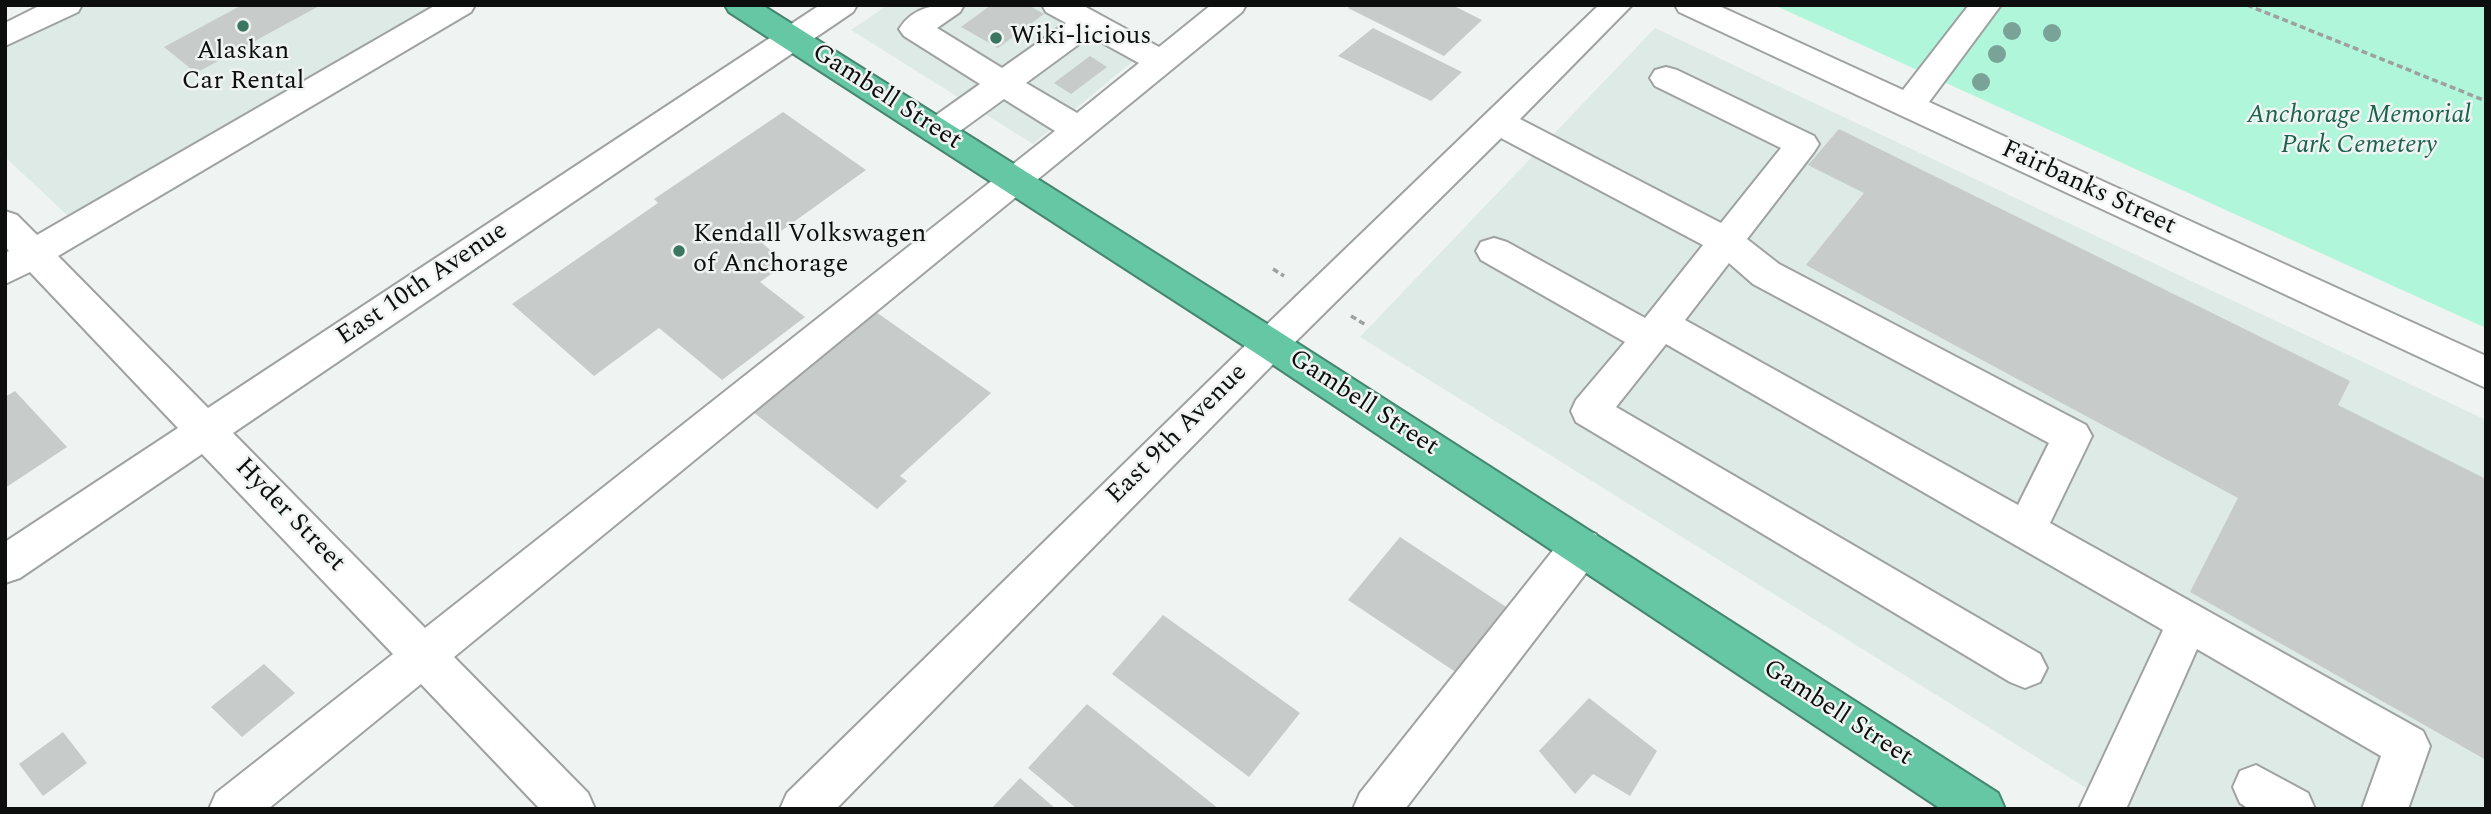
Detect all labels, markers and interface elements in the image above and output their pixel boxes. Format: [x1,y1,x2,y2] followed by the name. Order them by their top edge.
[235,18,251,34] marker: Alaskan Car Rental
[1010,22,1151,54] place label: Wiki-licious
[988,30,1004,46] marker: Wiki-licious
[182,37,304,98] place label: Alaskan Car Rental
[805,38,967,158] street label: Gambell Street
[2247,101,2471,162] park label: Anchorage Memorial Park Cemetery
[1996,135,2180,243] street label: Fairbanks Street
[332,216,514,354] street label: East 10th Avenue
[693,220,926,282] place label: Kendall Volkswagen of Anchorage
[671,243,687,259] marker: Kendall Volkswagen of Anchorage
[1282,344,1444,464] street label: Gambell Street
[1101,358,1255,512] street label: East 9th Avenue
[227,453,351,579] street label: Hyder Street
[1756,654,1918,774] street label: Gambell Street

